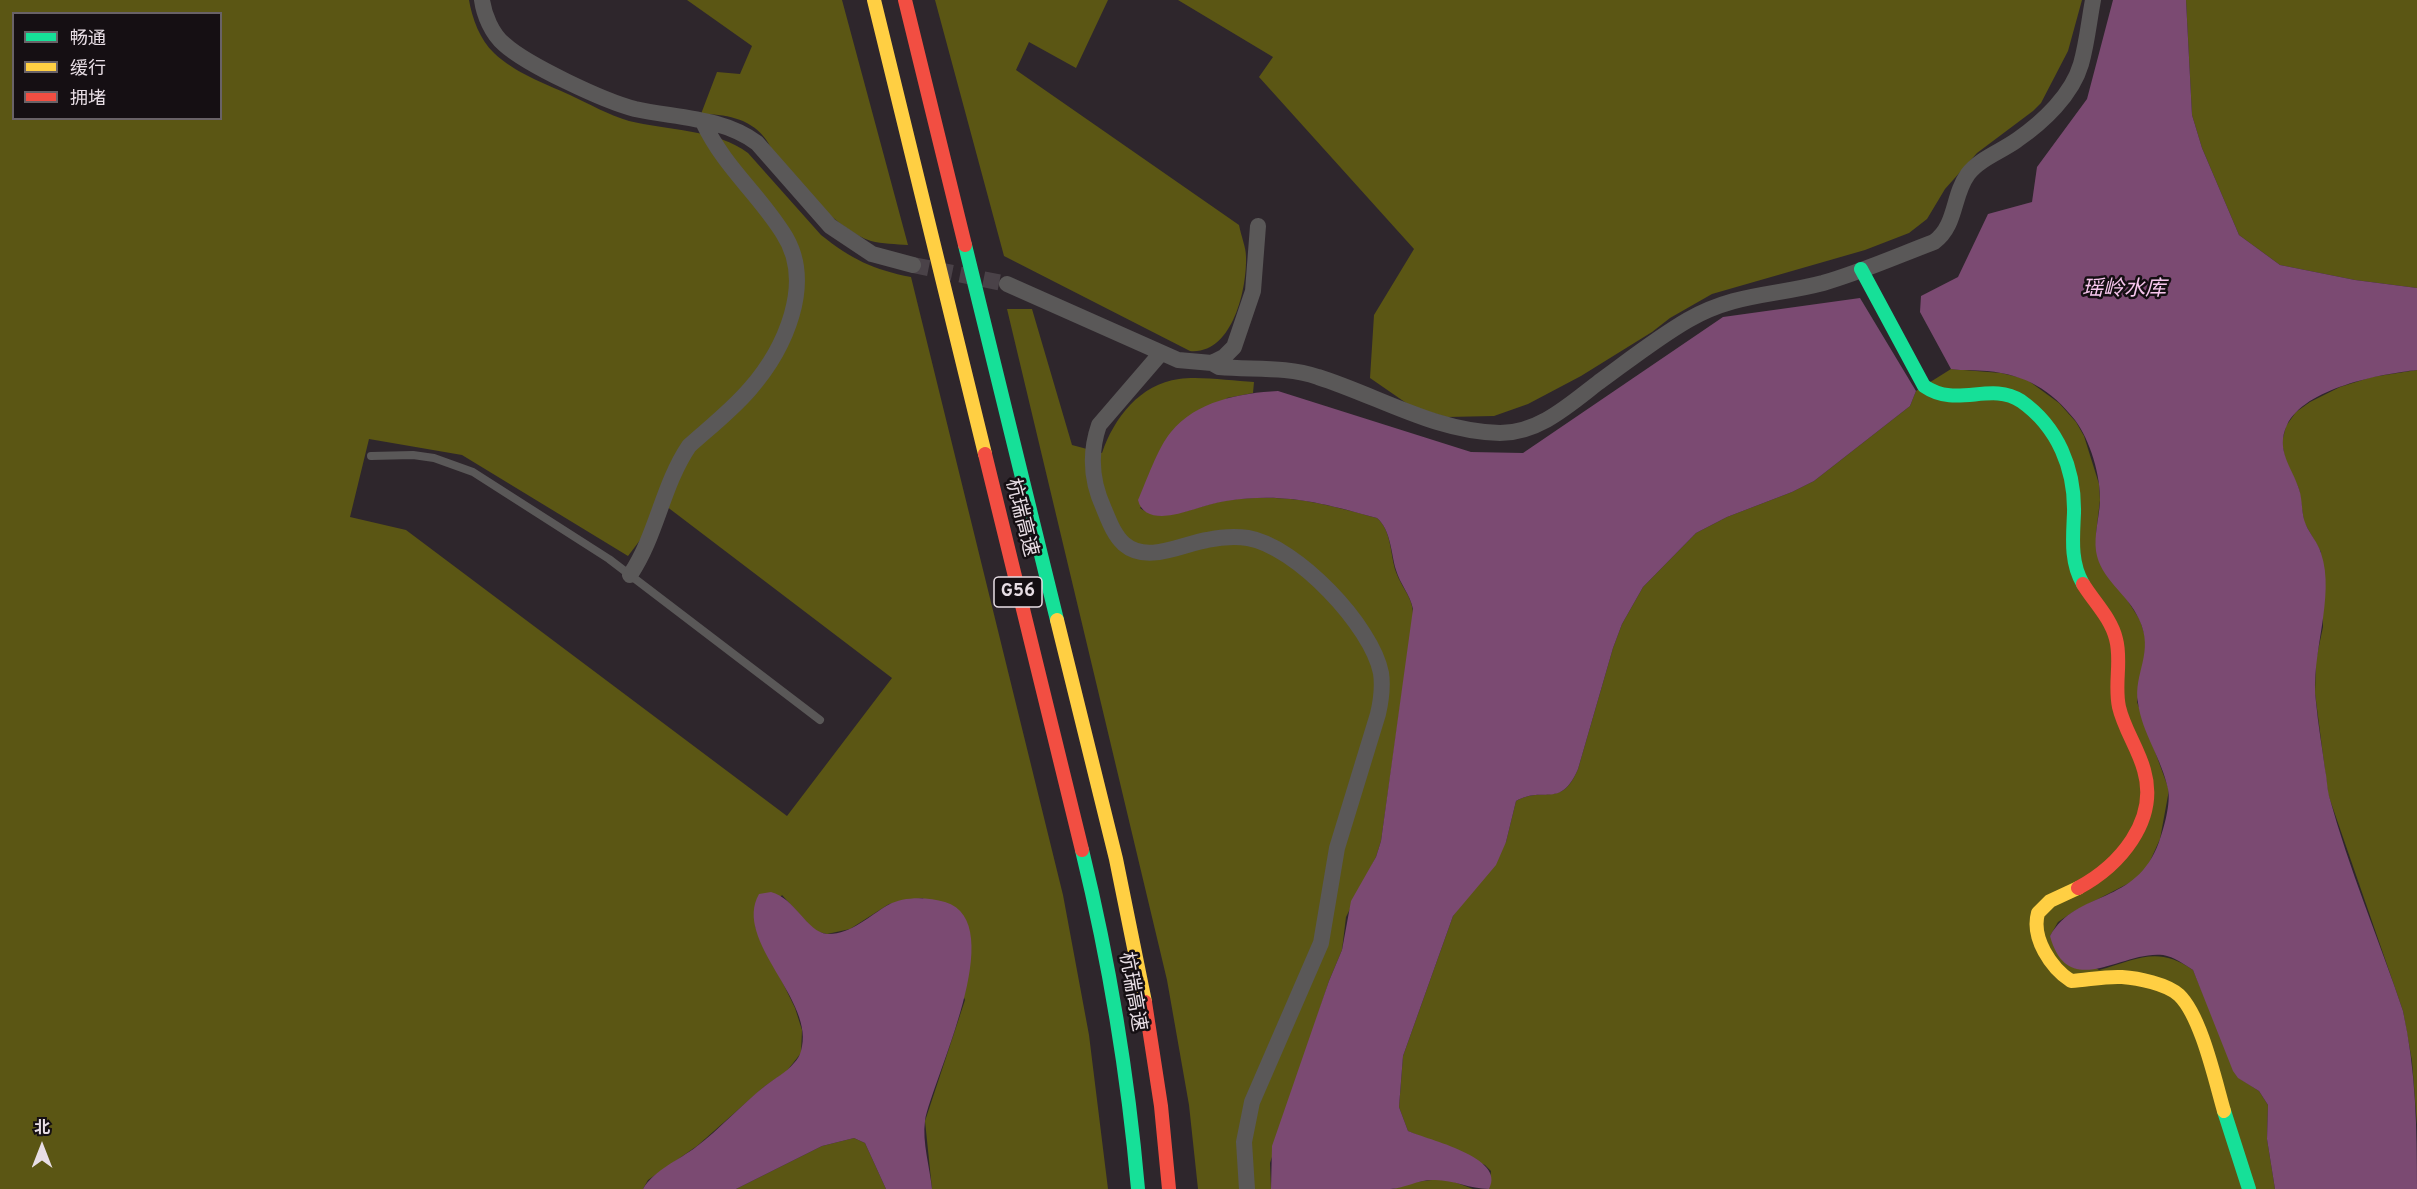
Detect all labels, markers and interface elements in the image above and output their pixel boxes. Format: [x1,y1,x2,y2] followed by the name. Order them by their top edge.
[12,12,222,120] legend
[70,28,106,51] text: 畅通
[70,58,106,81] text: 缓行
[70,88,106,111] text: 拥堵
[2082,278,2166,304] water label: 瑶岭水库
[999,476,1041,560] street label: 杭瑞高速
[994,577,1042,607] road number: G56
[1112,951,1150,1033] street label: 杭瑞高速
[12,1117,72,1177] north arrow
[34,1119,50,1139] text: 北

